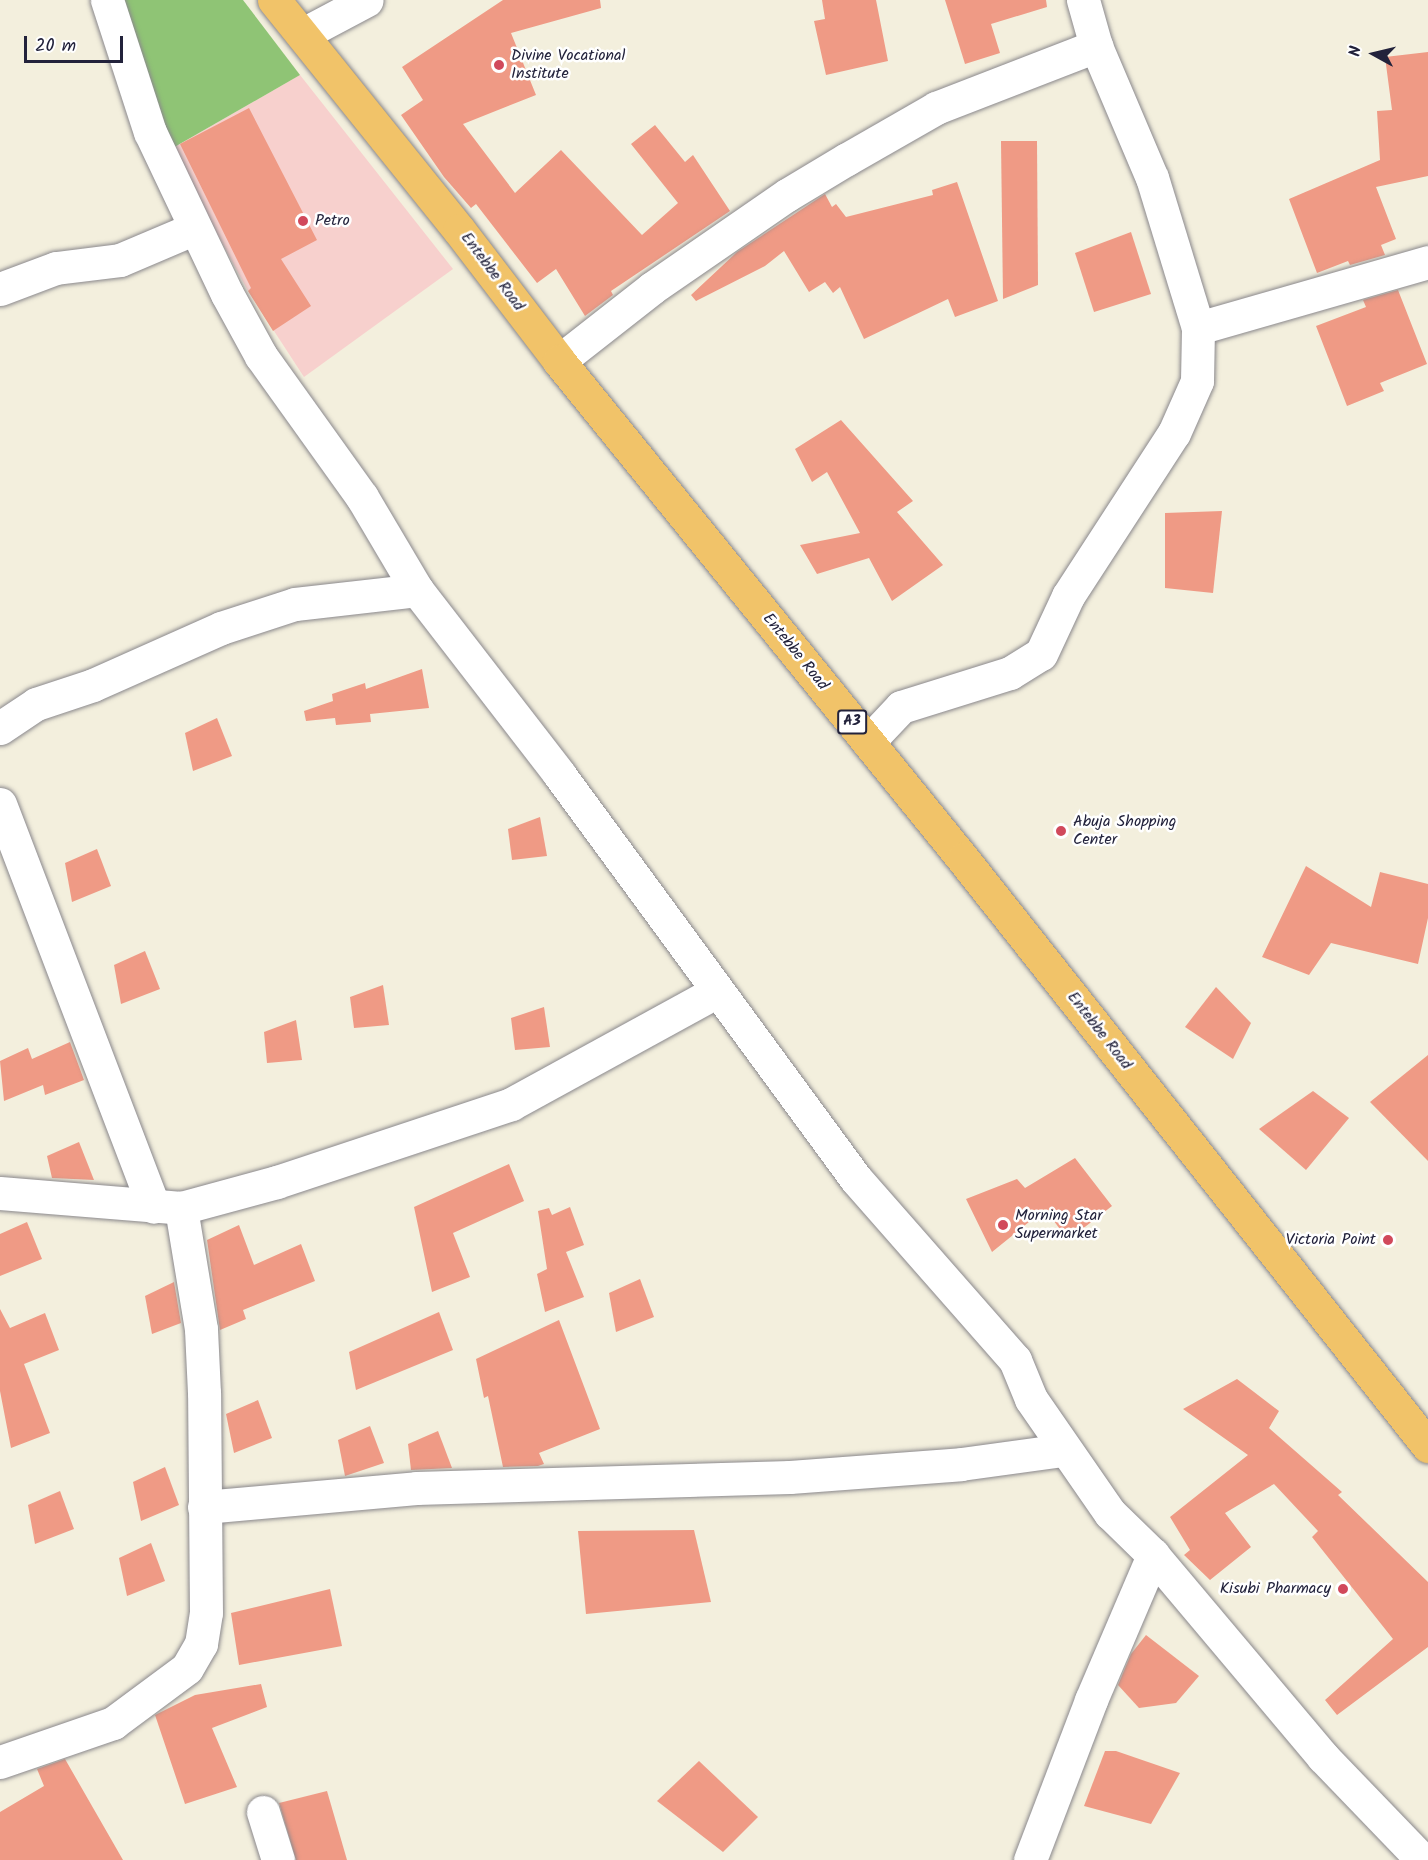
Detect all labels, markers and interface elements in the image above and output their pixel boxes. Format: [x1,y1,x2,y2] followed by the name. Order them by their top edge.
[27,24,126,62] scale bar
[1344,24,1404,84] north arrow
[35,32,76,61] text: 20 m
[1343,45,1369,58] text: N
[511,46,625,84] place label: Divine Vocational Institute
[492,58,506,72] marker: Divine Vocational Institute
[315,211,350,231] place label: Petro
[296,214,310,228] marker: Petro
[456,229,528,315] street label: Entebbe Road
[758,610,832,694] street label: Entebbe Road
[837,710,867,734] road number: A3
[1073,812,1176,850] place label: Abuja Shopping Center
[1054,824,1068,838] marker: Abuja Shopping Center
[1063,988,1135,1074] street label: Entebbe Road
[1015,1206,1103,1244] place label: Morning Star Supermarket
[996,1218,1010,1232] marker: Morning Star Supermarket
[1286,1230,1376,1250] place label: Victoria Point
[1381,1233,1395,1247] marker: Victoria Point
[1220,1579,1331,1599] place label: Kisubi Pharmacy
[1336,1582,1350,1596] marker: Kisubi Pharmacy

